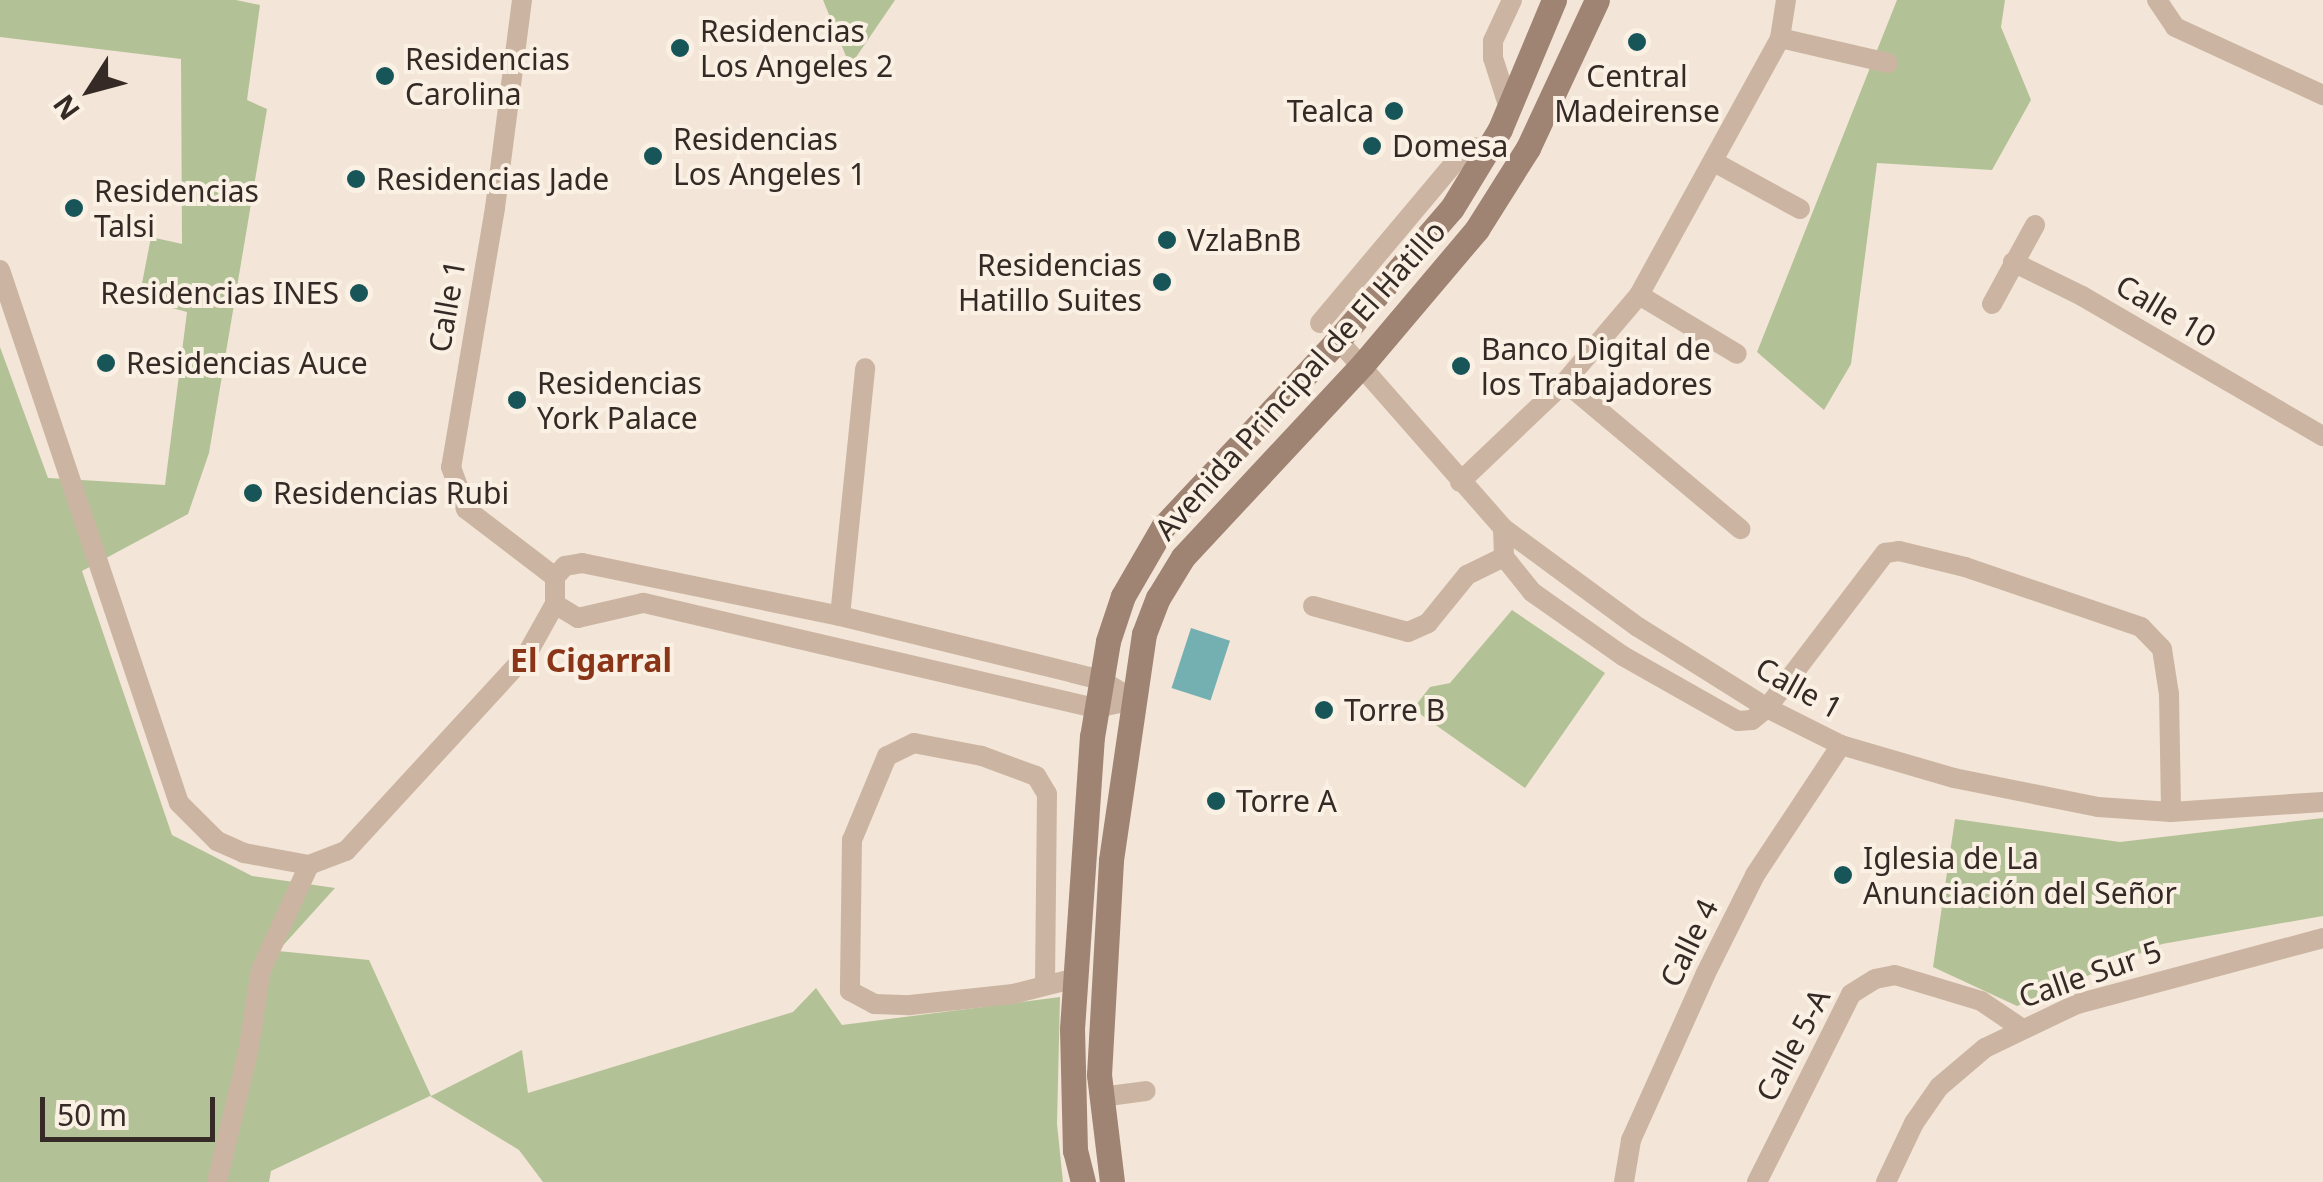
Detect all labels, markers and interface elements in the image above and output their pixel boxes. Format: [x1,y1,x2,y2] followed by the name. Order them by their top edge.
[700,13,893,84] place label: Residencias Los Angeles 2
[1626,31,1648,53] marker: Central Madeirense
[669,37,691,59] marker: Residencias Los Angeles 2
[40,40,140,140] north arrow
[405,41,570,112] place label: Residencias Carolina
[1554,58,1720,128] place label: Central Madeirense
[374,65,396,87] marker: Residencias Carolina
[44,87,88,128] text: N
[1287,93,1374,129] place label: Tealca
[1383,100,1405,122] marker: Tealca
[673,121,866,192] place label: Residencias Los Angeles 1
[1392,128,1508,164] place label: Domesa
[1361,135,1383,157] marker: Domesa
[642,145,664,167] marker: Residencias Los Angeles 1
[376,161,609,197] place label: Residencias Jade
[345,168,367,190] marker: Residencias Jade
[94,173,259,244] place label: Residencias Talsi
[63,197,85,219] marker: Residencias Talsi
[1147,213,1453,547] street label: Avenida Principal de El Hatillo
[1187,222,1301,258] place label: VzlaBnB
[1156,229,1178,251] marker: VzlaBnB
[958,247,1142,318] place label: Residencias Hatillo Suites
[421,257,473,355] street label: Calle 1
[2109,267,2223,355] street label: Calle 10
[1151,271,1173,293] marker: Residencias Hatillo Suites
[100,275,339,311] place label: Residencias INES
[348,282,370,304] marker: Residencias INES
[1481,331,1712,402] place label: Banco Digital de los Trabajadores
[126,345,368,381] place label: Residencias Auce
[95,352,117,374] marker: Residencias Auce
[1450,355,1472,377] marker: Banco Digital de los Trabajadores
[537,365,702,436] place label: Residencias York Palace
[506,389,528,411] marker: Residencias York Palace
[273,475,509,511] place label: Residencias Rubi
[242,482,264,504] marker: Residencias Rubi
[510,641,672,679] district label: El Cigarral
[1750,650,1848,726] street label: Calle 1
[1344,692,1445,728] place label: Torre B
[1313,699,1335,721] marker: Torre B
[1236,783,1337,819] place label: Torre A
[1205,790,1227,812] marker: Torre A
[1863,840,2177,910] place label: Iglesia de La Anunciación del Señor
[1832,864,1854,886] marker: Iglesia de La Anunciación del Señor
[1652,893,1726,993] street label: Calle 4
[2014,933,2166,1015] street label: Calle Sur 5
[1748,983,1838,1107] street label: Calle 5-A
[45,1077,220,1139] scale bar
[57,1094,127,1135] text: 50 m

